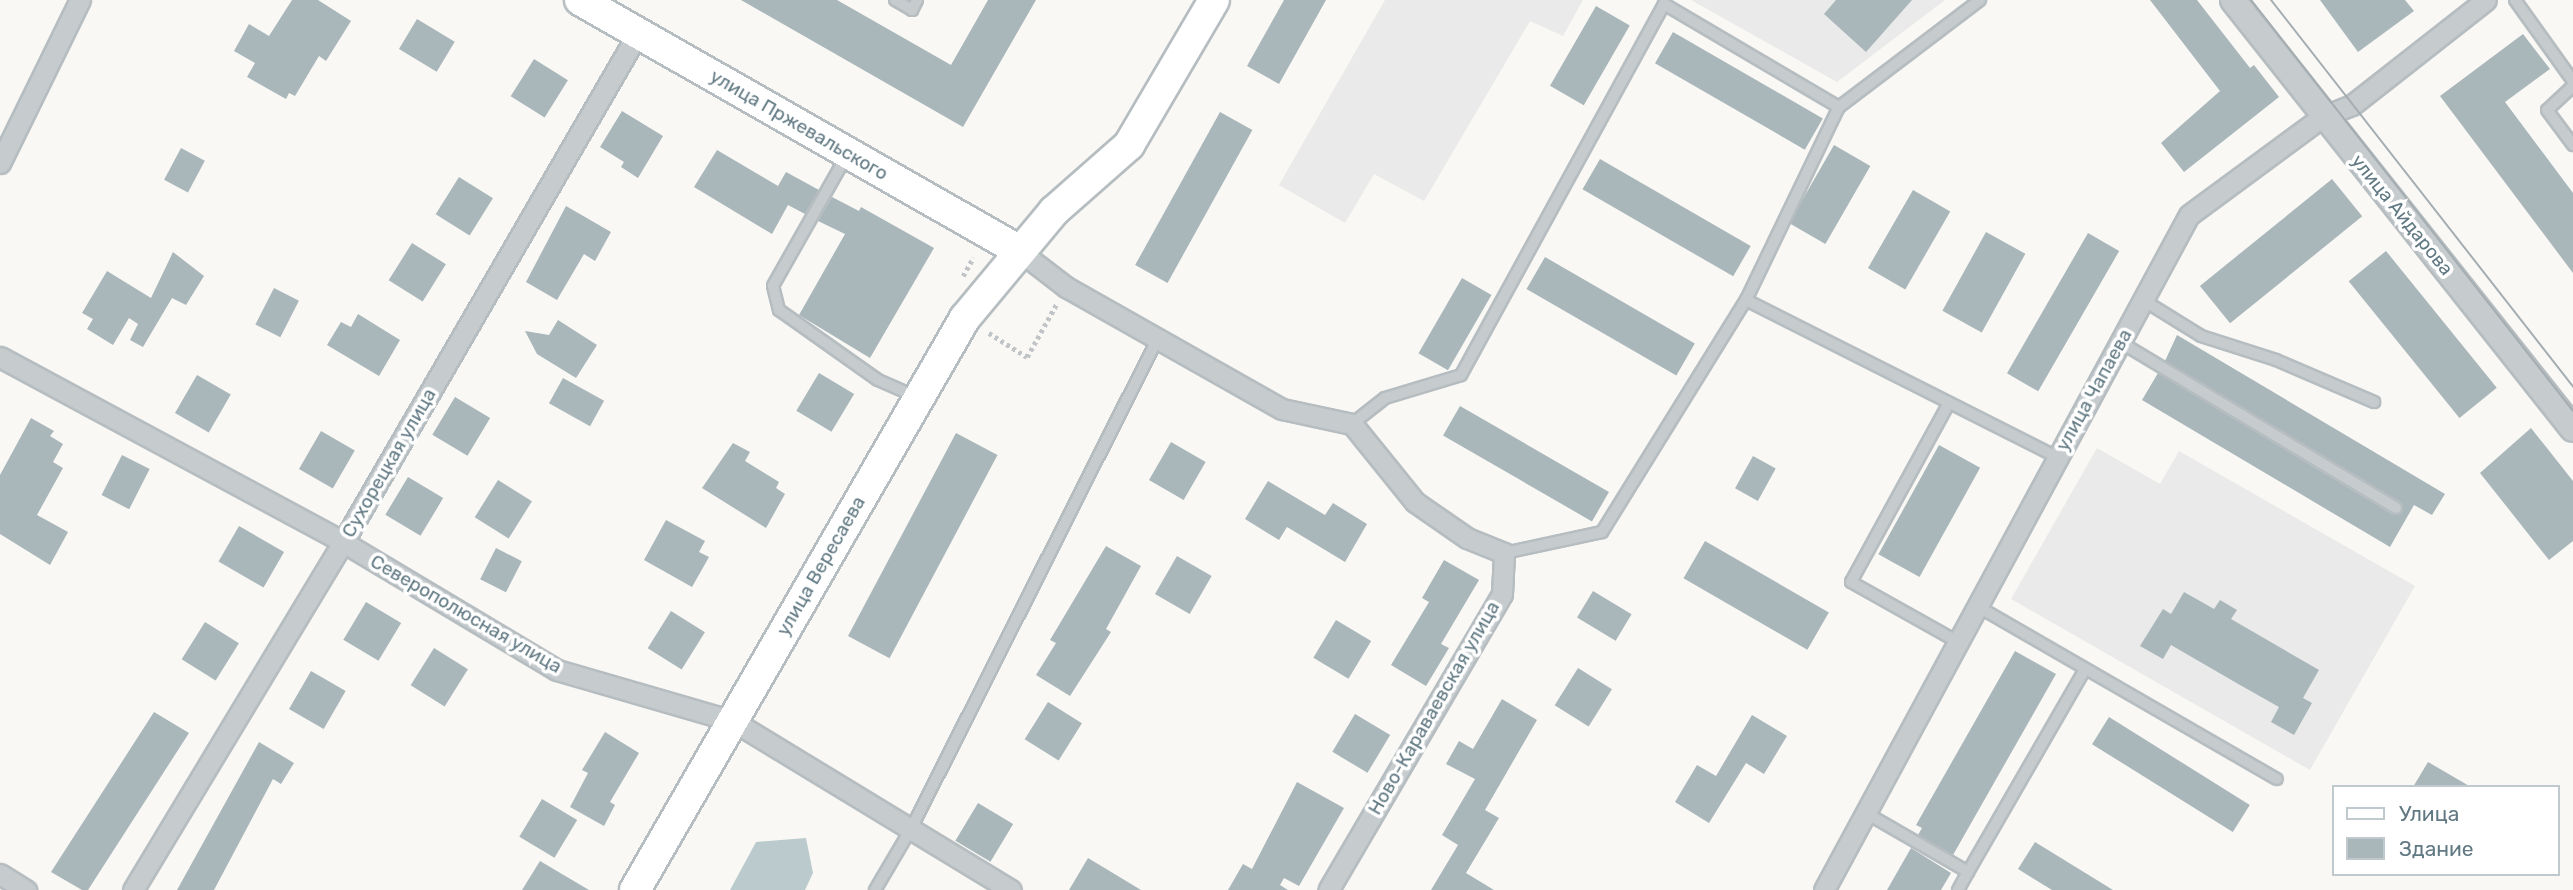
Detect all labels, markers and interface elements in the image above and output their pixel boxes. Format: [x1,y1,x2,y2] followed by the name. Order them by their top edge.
[706,65,892,185] street label: улица Пржевальского
[2346,150,2458,280] street label: улица Айдарова
[2051,325,2137,455] street label: улица Чапаева
[337,384,441,542] street label: Сухорецкая улица
[772,492,870,640] street label: улица Вересаева
[366,550,566,678] street label: Северополюсная улица
[1363,597,1505,819] street label: Ново-Караваевская улица
[2332,785,2559,876] legend
[2399,801,2459,826] text: Улица
[2399,836,2474,861] text: Здание

